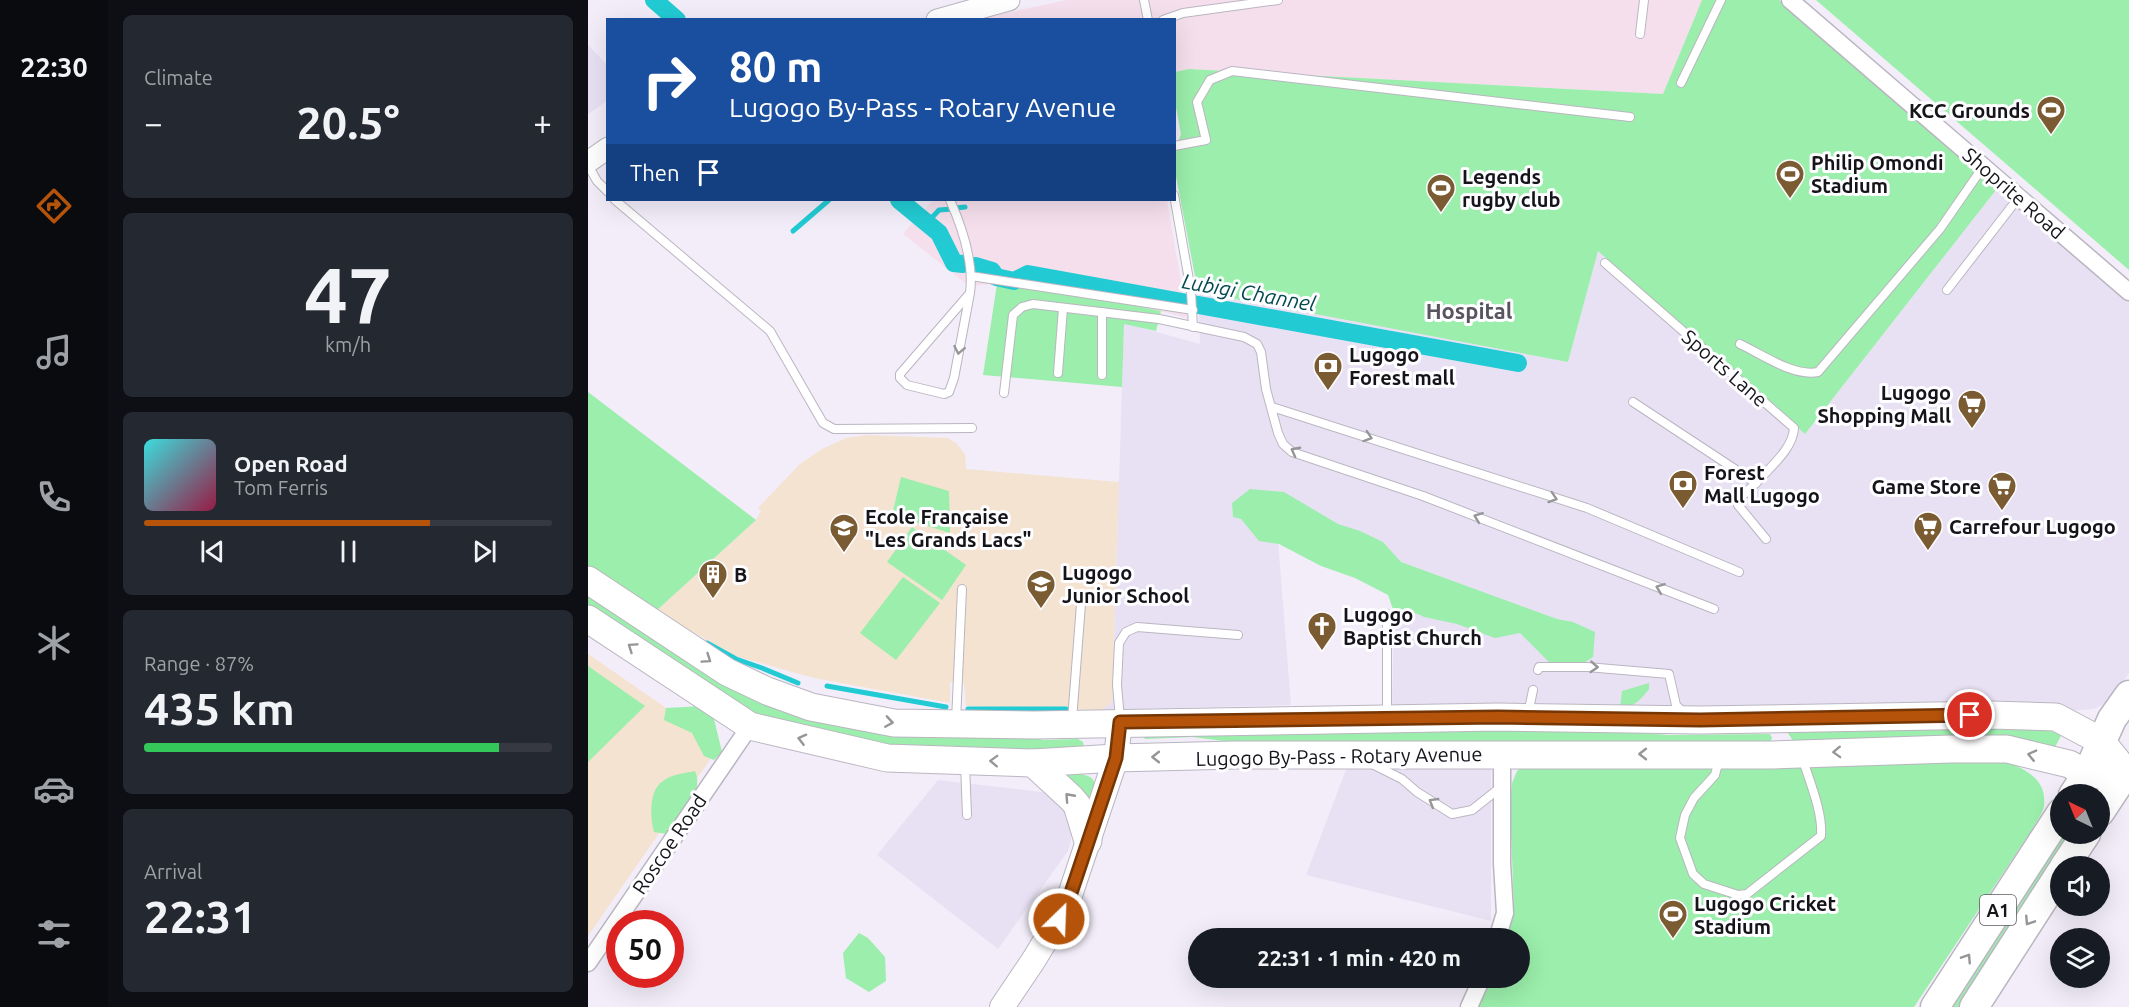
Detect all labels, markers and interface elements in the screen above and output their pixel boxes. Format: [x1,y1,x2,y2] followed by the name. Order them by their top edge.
[630,42,708,120] icon: right
[729,43,823,90] text: 80 m
[20,52,88,82] text: 22:30
[144,66,213,89] text: Climate
[729,92,1116,122] text: Lugogo By-Pass - Rotary Avenue
[2035,94,2067,136] sports icon: KCC Grounds
[296,97,400,148] text: 20.5°
[1909,99,2030,122] place label: KCC Grounds
[144,104,163,141] text: −
[533,104,552,141] text: +
[1958,143,2070,243] street label: Shoprite Road
[1811,151,1944,197] place label: Philip Omondi Stadium
[692,156,725,189] icon: arrive
[1774,158,1806,200] sports icon: Philip Omondi Stadium
[630,160,680,185] text: Then
[1462,165,1560,211] place label: Legends rugby club
[1425,172,1457,214] sports icon: Legends rugby club
[33,185,75,227] icon: directions
[304,250,392,338] text: 47
[1180,268,1318,316] water label: Lubigi Channel
[1426,298,1513,323] district label: Hospital
[1678,325,1772,411] street label: Sports Lane
[33,331,75,373] icon: music
[325,333,371,356] text: km/h
[1349,343,1455,389] place label: Lugogo Forest mall
[953,345,966,355] one-way arrow
[1312,350,1344,392] bank icon: Lugogo Forest mall
[1817,381,1951,427] place label: Lugogo Shopping Mall
[1956,388,1988,430] supermarket icon: Lugogo Shopping Mall
[1362,430,1373,442] one-way arrow
[1291,447,1301,458] one-way arrow
[234,451,348,476] text: Open Road
[1704,461,1820,507] place label: Forest Mall Lugogo
[1667,468,1699,510] bank icon: Forest Mall Lugogo
[1986,470,2018,512] supermarket icon: Game Store
[1872,475,1981,498] place label: Game Store
[33,476,75,518] icon: phone
[234,476,328,499] text: Tom Ferris
[1547,491,1558,503] one-way arrow
[865,505,1032,551] place label: Ecole Française "Les Grands Lacs"
[1912,510,1944,552] supermarket icon: Carrefour Lugogo
[828,512,860,554] school or university icon: Ecole Française "Les Grands Lacs"
[1473,512,1484,524] one-way arrow
[1949,515,2116,538] place label: Carrefour Lugogo
[196,535,229,568] icon: previous
[332,535,365,568] icon: pause
[468,535,501,568] icon: next
[697,558,729,600] building icon: B
[1062,561,1189,607] place label: Lugogo Junior School
[734,563,747,586] place label: B
[1025,568,1057,610] school or university icon: Lugogo Junior School
[1655,582,1666,595] one-way arrow
[1343,603,1482,649] place label: Lugogo Baptist Church
[1306,610,1338,652] church icon: Lugogo Baptist Church
[33,622,75,664] icon: climate
[627,644,638,655] one-way arrow
[701,651,711,663] one-way arrow
[144,652,254,675] text: Range · 87%
[1589,661,1598,674] one-way arrow
[144,683,295,734] text: 435 km
[1944,689,1995,740] pin
[1953,698,1986,731] icon: arrive
[885,715,894,727] one-way arrow
[797,733,807,746] one-way arrow
[1195,742,1483,770] street label: Lugogo By-Pass - Rotary Avenue
[1833,746,1842,758] one-way arrow
[1638,748,1647,760] one-way arrow
[2027,749,2037,762] one-way arrow
[1151,751,1160,764] one-way arrow
[990,755,999,768] one-way arrow
[33,768,75,810] icon: car
[2050,784,2110,844] north arrow
[2050,784,2110,988] map controls
[627,790,711,898] street label: Roscoe Road
[1065,793,1076,803] one-way arrow
[1429,798,1439,810] one-way arrow
[2050,856,2110,916] button: sound
[144,860,202,883] text: Arrival
[1027,887,1091,951] position arrow
[144,891,257,942] text: 22:31
[1694,892,1837,938] place label: Lugogo Cricket Stadium
[1980,895,2016,925] road number: A1
[1657,898,1689,940] sports icon: Lugogo Cricket Stadium
[606,910,684,988] speed limit sign: 50
[33,913,75,955] icon: filters
[2026,915,2037,926] one-way arrow
[2050,928,2110,988] button: layers
[1257,945,1461,970] text: 22:31 · 1 min · 420 m
[1960,954,1971,965] one-way arrow

